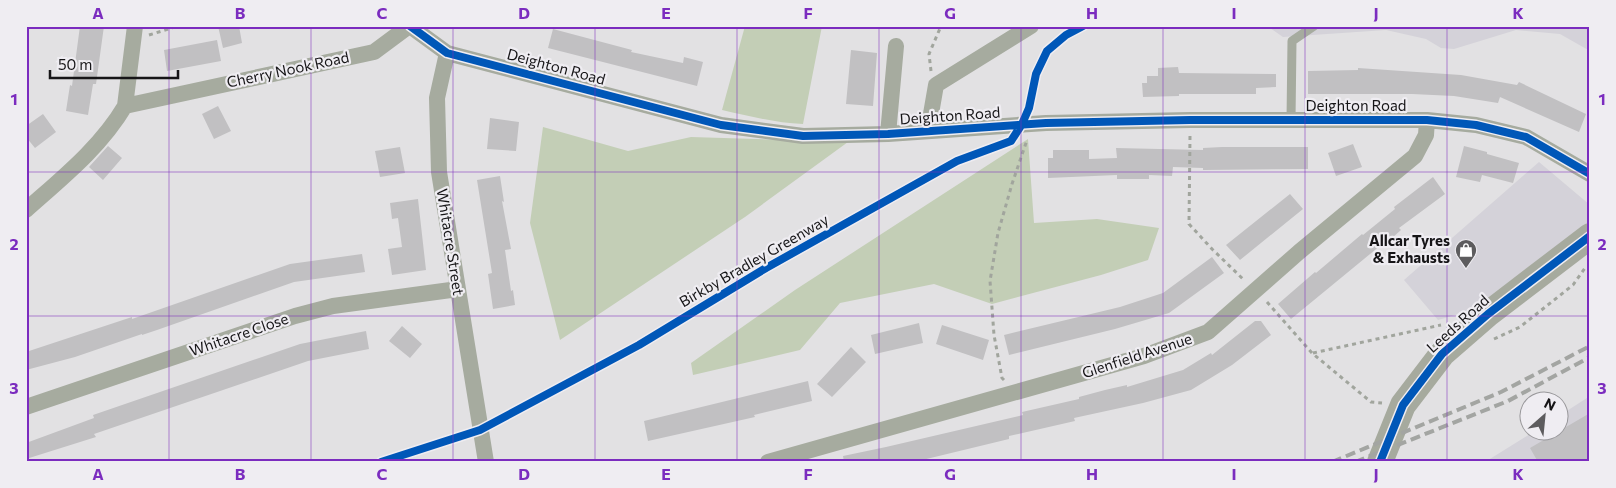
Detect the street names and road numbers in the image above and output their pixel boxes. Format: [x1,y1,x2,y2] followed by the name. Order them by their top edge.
[505,44,607,88] street label: Deighton Road
[225,47,351,91] street label: Cherry Nook Road
[1305,96,1407,114] street label: Deighton Road
[899,103,1001,128] street label: Deighton Road
[434,187,468,297] street label: Whitacre Street
[676,210,832,310] street label: Birkby Bradley Greenway
[1422,291,1492,356] street label: Leeds Road
[187,309,291,359] street label: Whitacre Close
[1080,329,1194,381] street label: Glenfield Avenue

